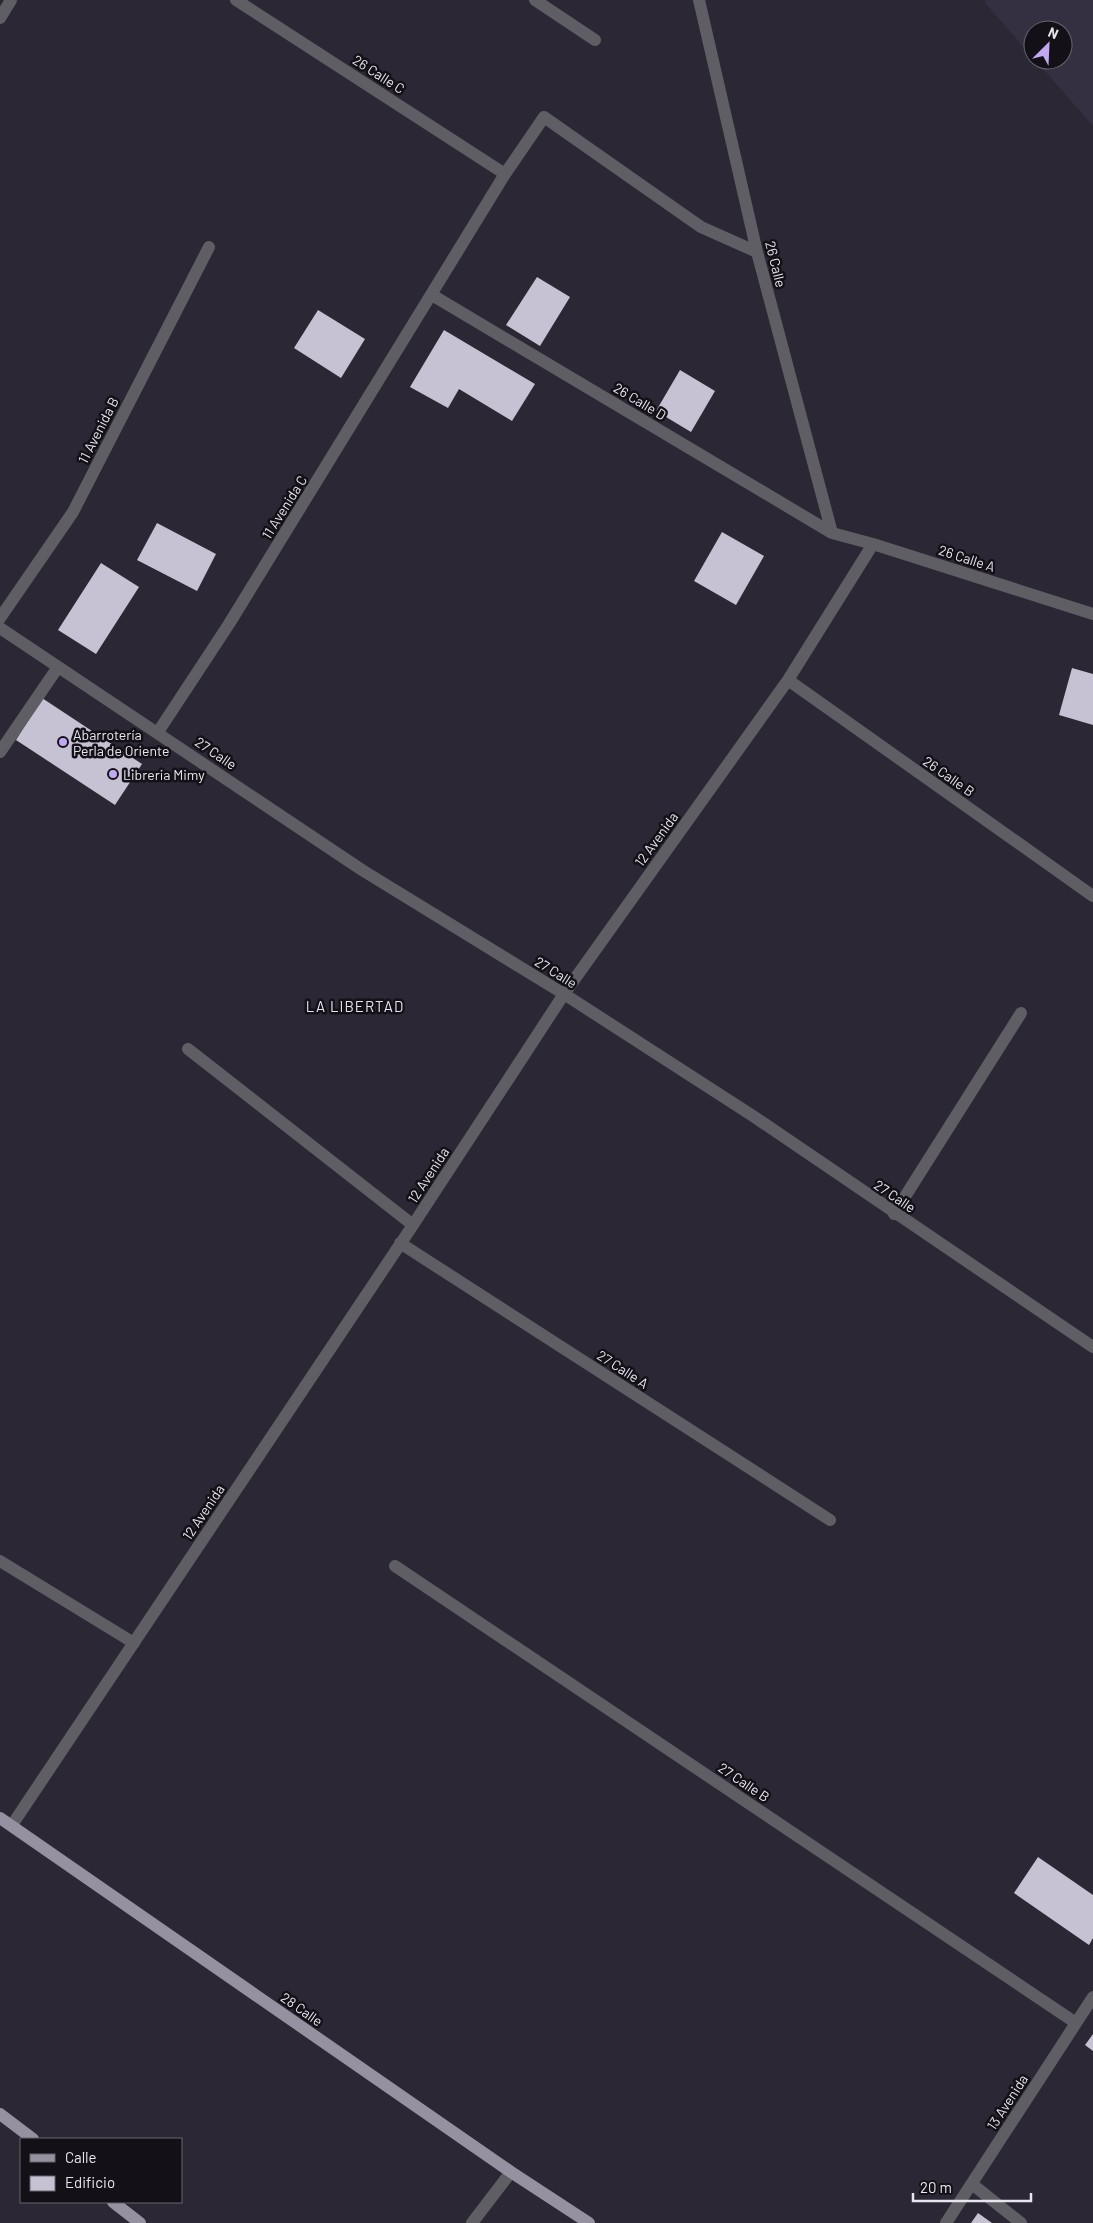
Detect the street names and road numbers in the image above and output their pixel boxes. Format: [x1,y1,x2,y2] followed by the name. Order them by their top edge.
[350,51,408,97] street label: 26 Calle C
[762,239,790,289] street label: 26 Calle
[611,379,669,423] street label: 26 Calle D
[74,394,122,466] street label: 11 Avenida B
[258,472,310,542] street label: 11 Avenida C
[937,541,998,575] street label: 26 Calle A
[192,733,240,773] street label: 27 Calle
[920,752,978,800] street label: 26 Calle B
[631,808,681,870] street label: 12 Avenida
[532,952,580,992] street label: 27 Calle
[404,1144,452,1206] street label: 12 Avenida
[871,1176,919,1216] street label: 27 Calle
[594,1346,652,1392] street label: 27 Calle A
[178,1481,228,1543] street label: 12 Avenida
[715,1759,773,1805] street label: 27 Calle B
[278,1989,326,2029] street label: 28 Calle
[983,2071,1031,2133] street label: 13 Avenida

